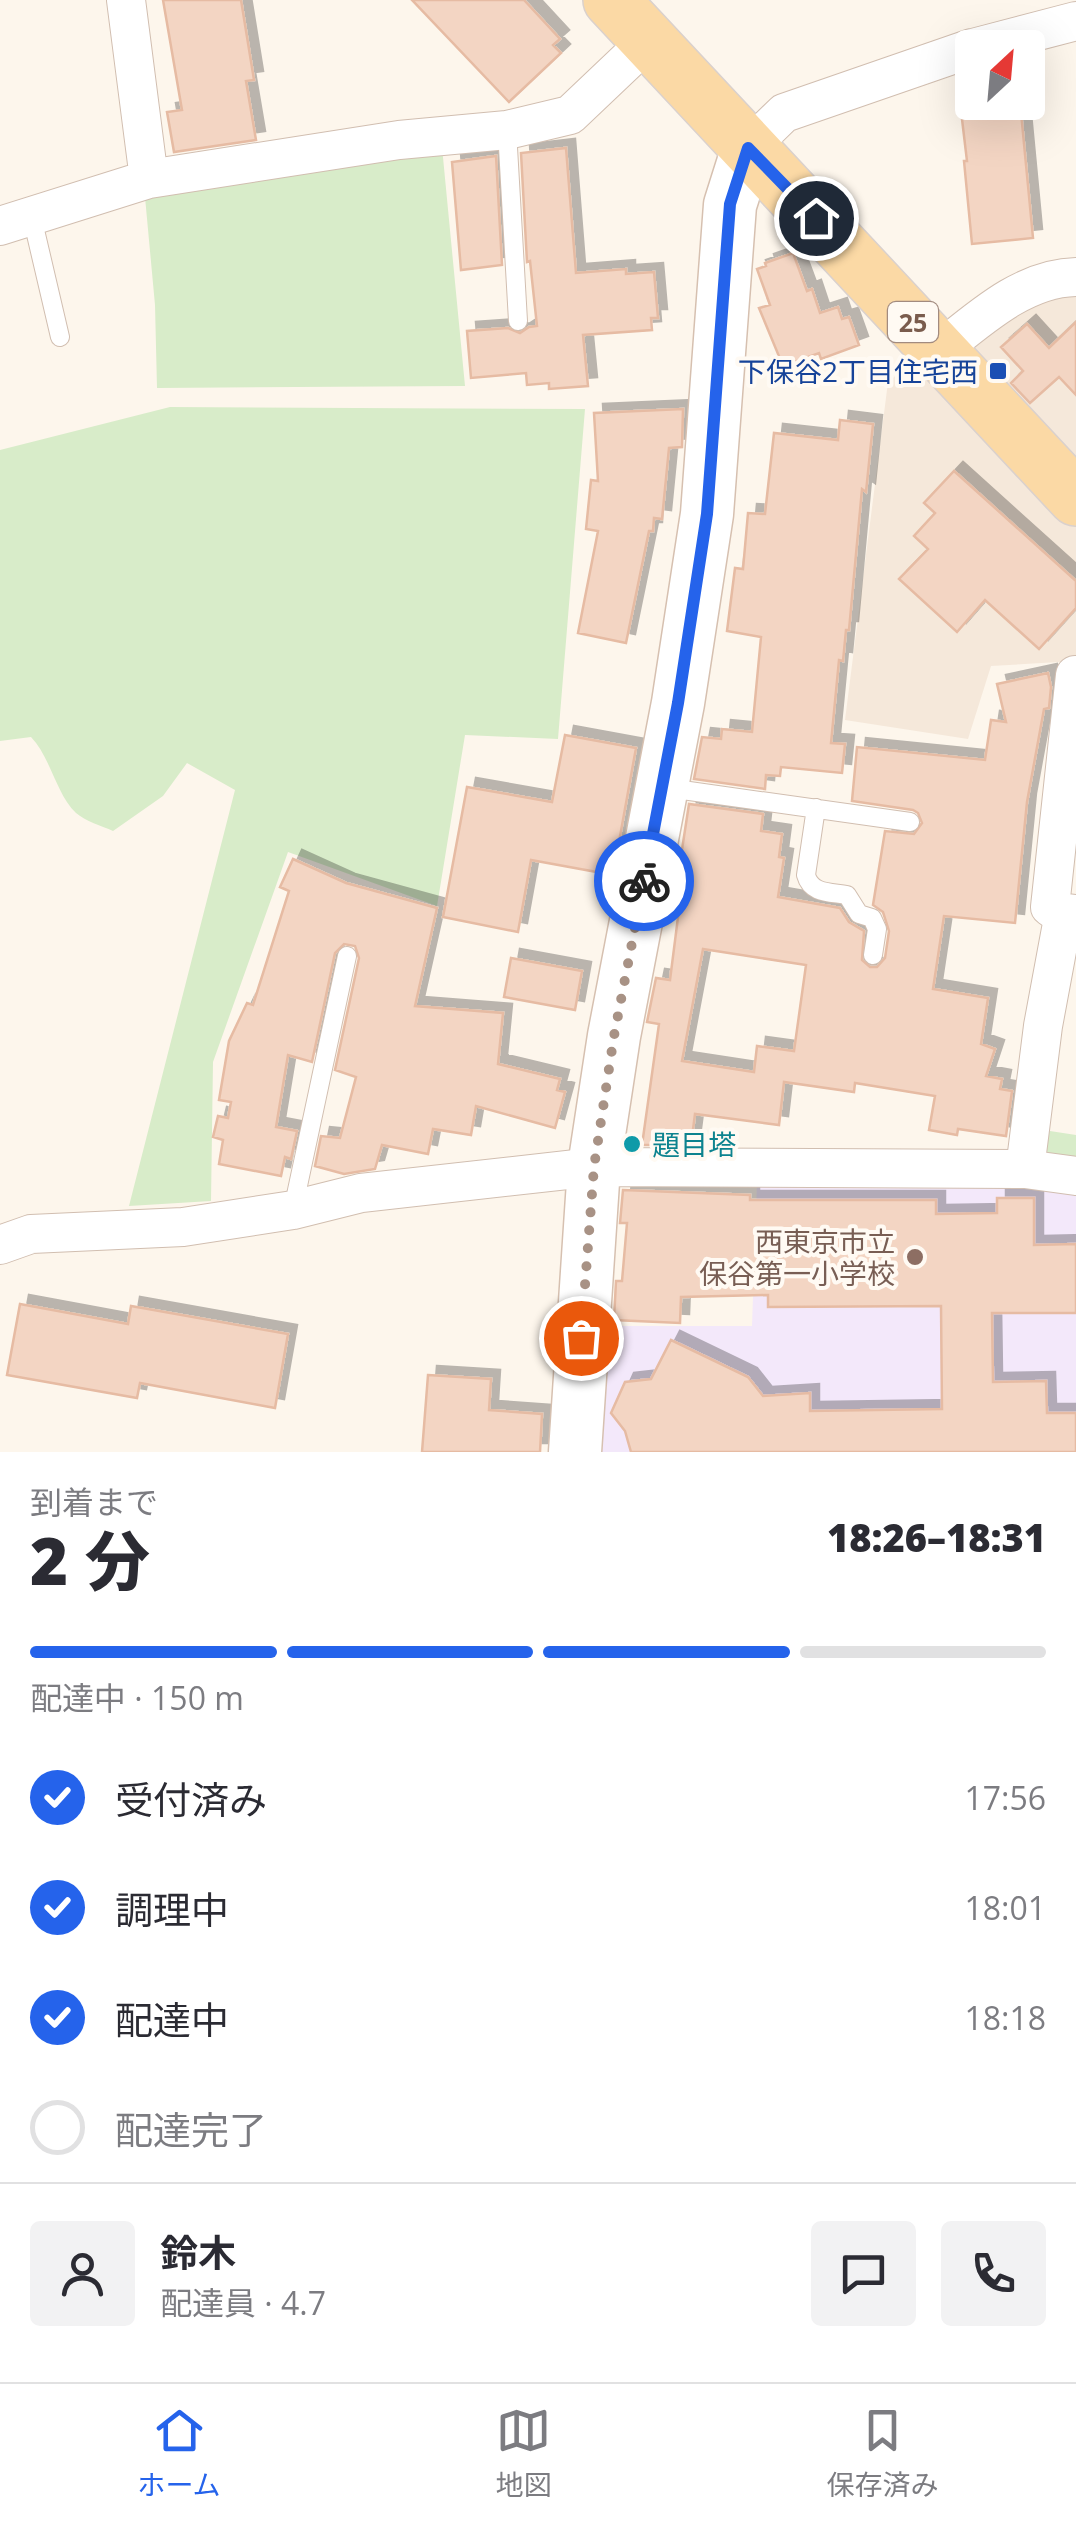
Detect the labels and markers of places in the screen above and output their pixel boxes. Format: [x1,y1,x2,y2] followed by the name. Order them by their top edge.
[774,176,859,261] pin
[738,352,978,390] place label: 下保谷2丁目住宅西
[987,360,1009,382] marker: 下保谷2丁目住宅西
[652,1125,736,1163] place label: 題目塔
[621,1133,643,1155] marker: 題目塔
[699,1222,895,1292] place label: 西東京市立 保谷第一小学校
[904,1246,926,1268] marker: 西東京市立 保谷第一小学校
[539,1296,624,1381] pin

